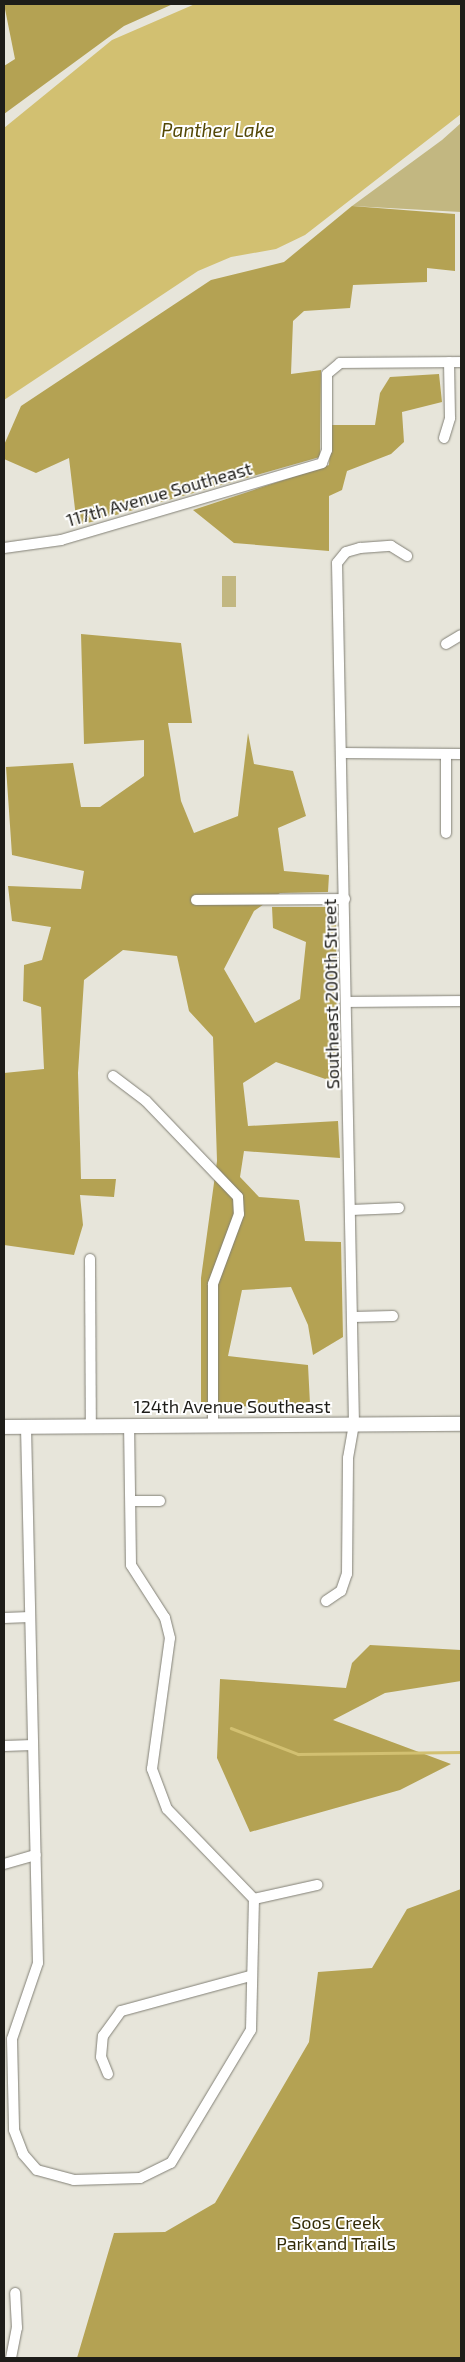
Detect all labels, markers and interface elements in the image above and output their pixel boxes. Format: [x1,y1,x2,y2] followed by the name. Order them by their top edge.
[161,119,275,141] water label: Panther Lake
[63,457,255,531] street label: 117th Avenue Southeast
[319,899,343,1089] street label: Southeast 200th Street
[133,1395,331,1417] street label: 124th Avenue Southeast
[276,2212,396,2254] park label: Soos Creek Park and Trails

